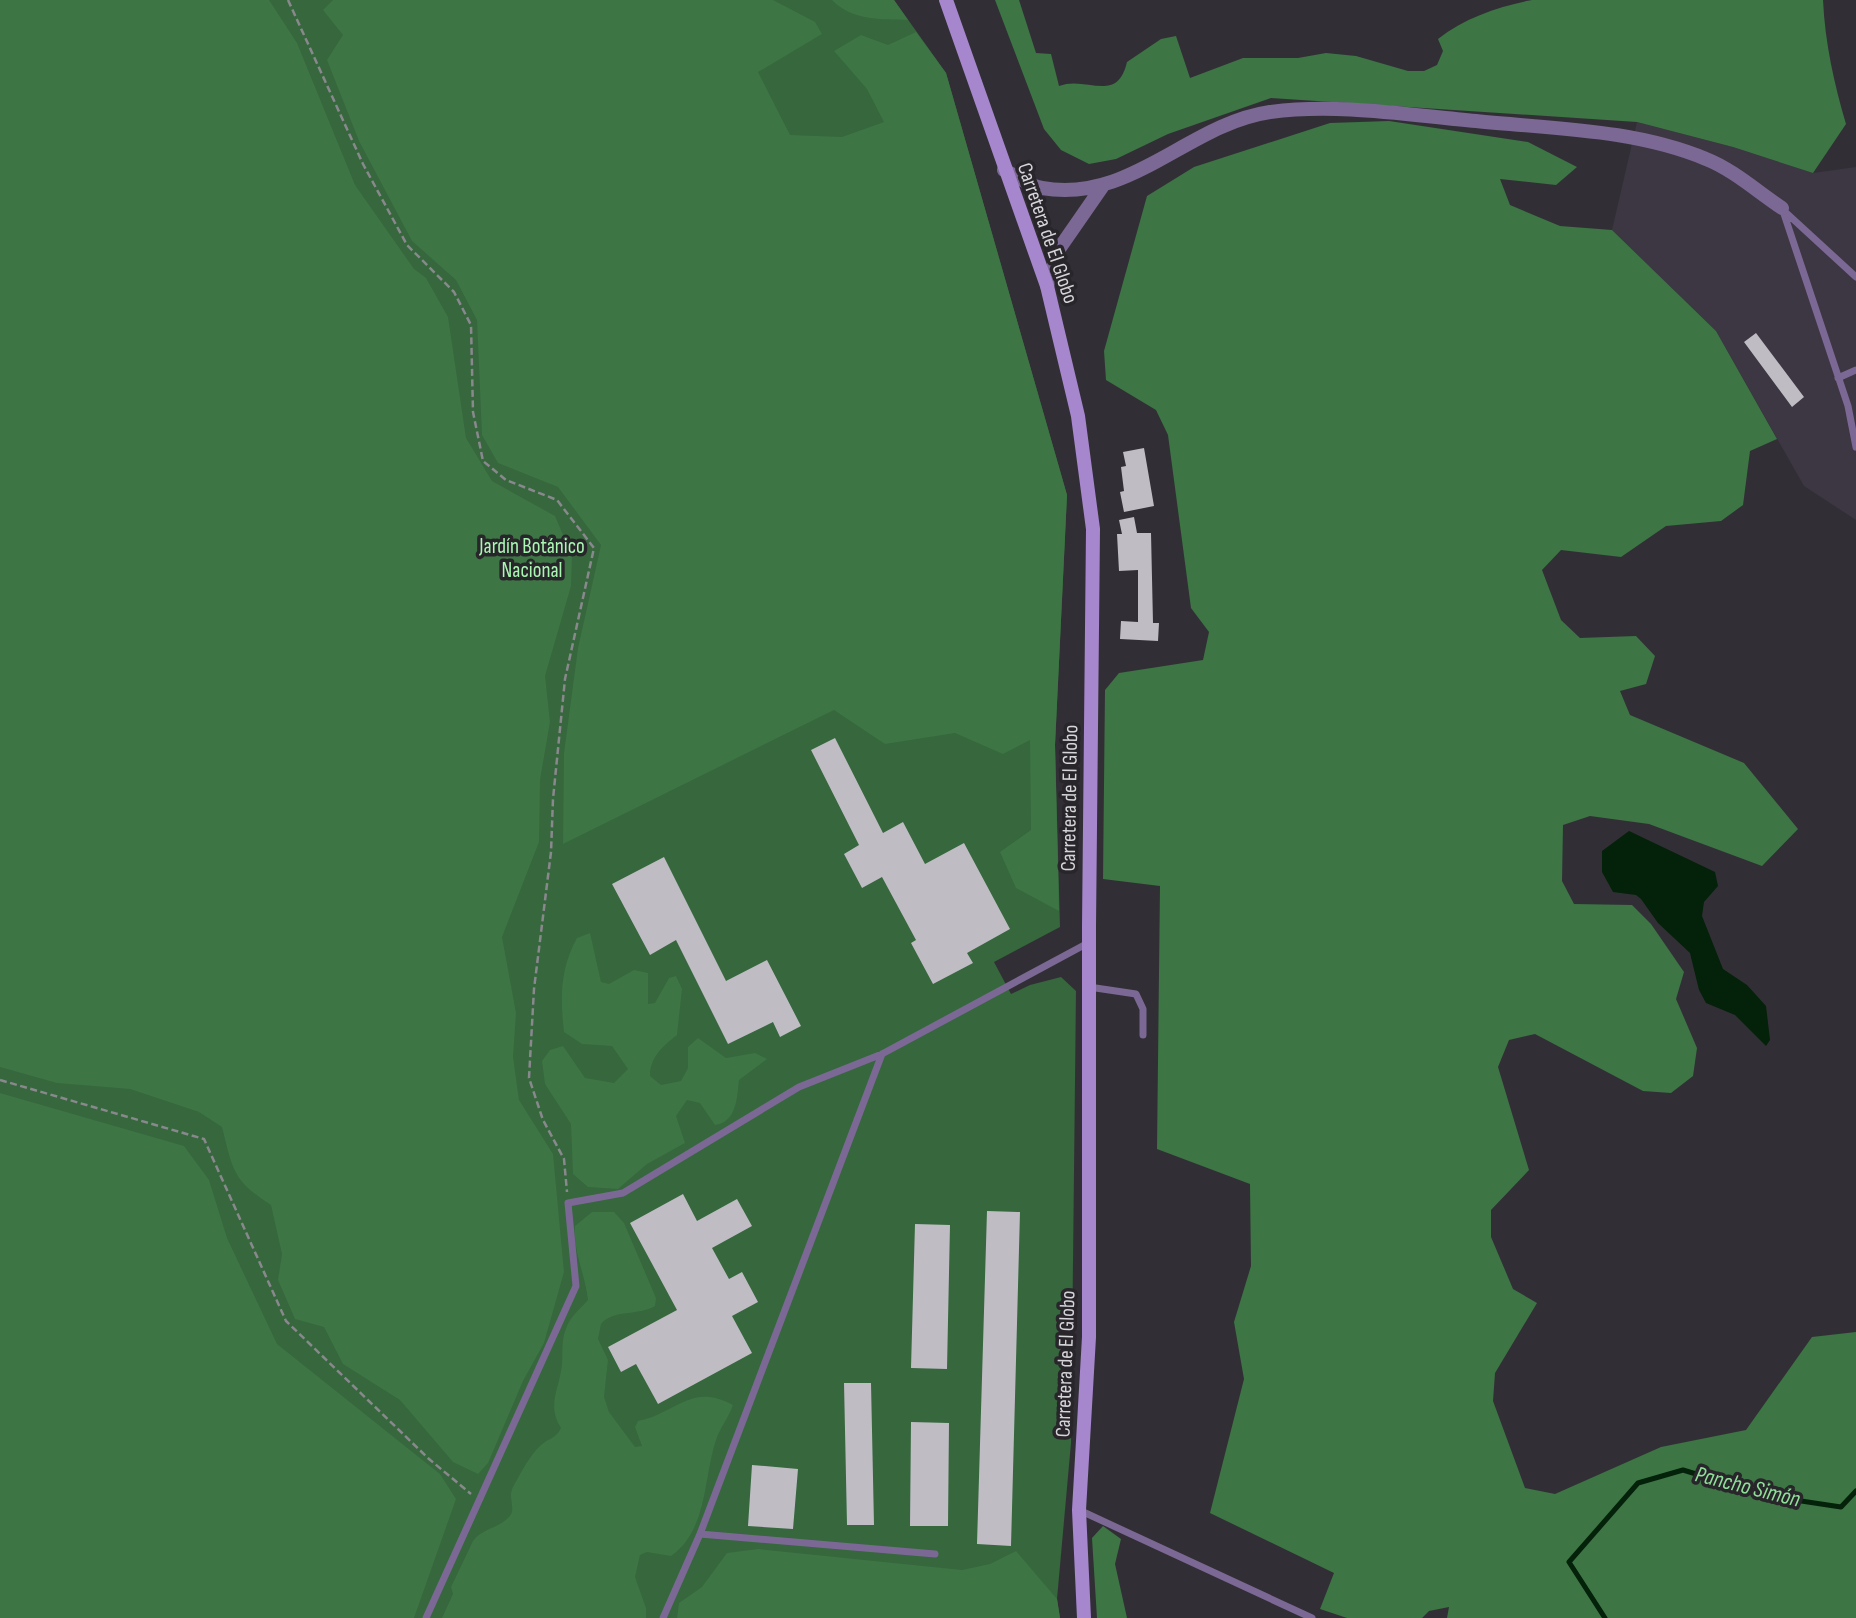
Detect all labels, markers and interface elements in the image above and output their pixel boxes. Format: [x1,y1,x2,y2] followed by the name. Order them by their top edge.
[1012,160,1083,307] street label: Carretera de El Globo
[478,534,585,583] park label: Jardín Botánico Nacional
[1056,724,1083,872] street label: Carretera de El Globo
[1050,1290,1081,1438] street label: Carretera de El Globo
[1692,1460,1804,1514] water label: Pancho Simón

